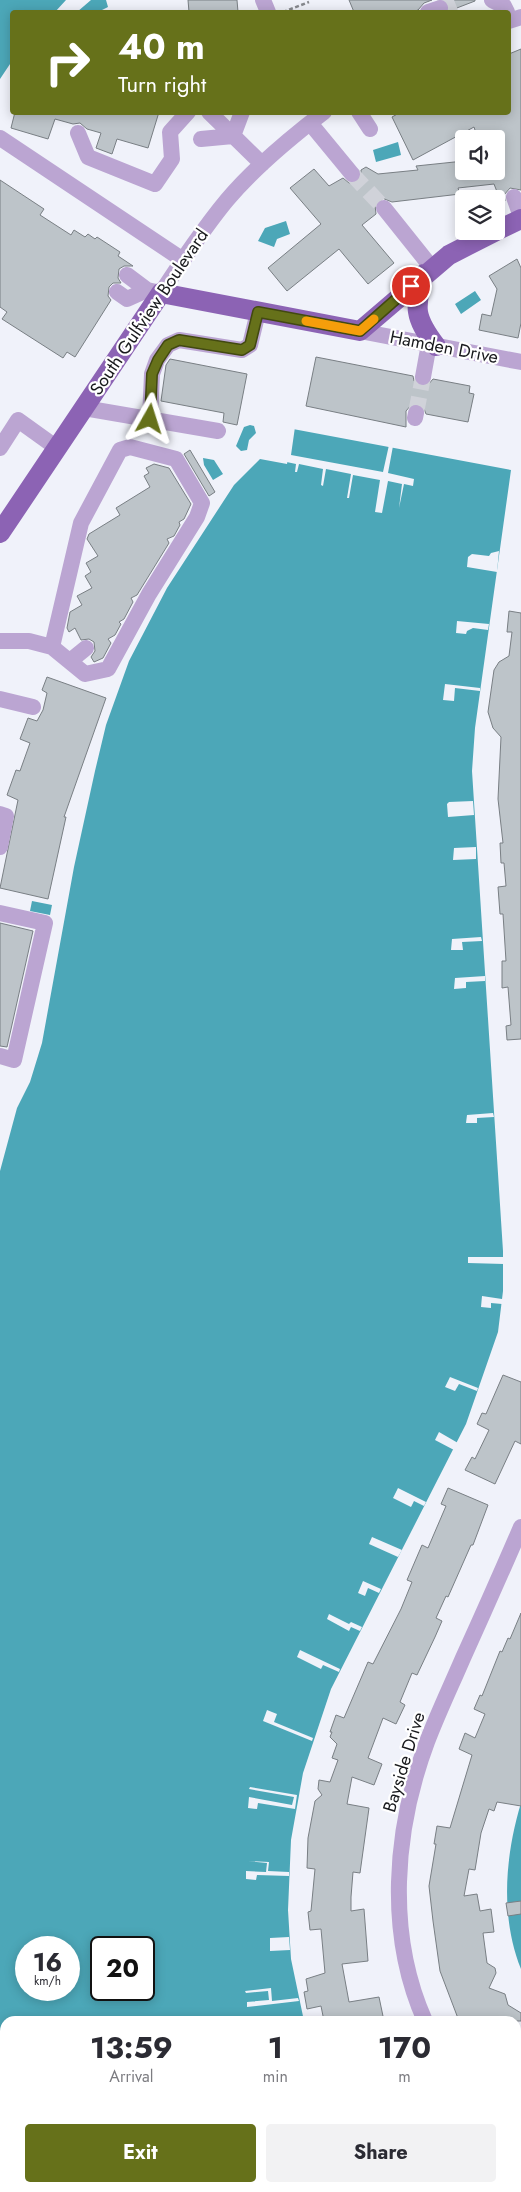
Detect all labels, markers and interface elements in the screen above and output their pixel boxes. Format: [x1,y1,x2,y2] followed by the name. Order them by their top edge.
[118,22,205,72] text: 40 m
[35,30,100,95] icon: right
[118,68,206,100] text: Turn right
[455,130,505,240] map controls
[455,130,505,180] button: sound
[455,190,505,240] button: layers
[84,224,214,400] street label: South Gulfview Boulevard
[390,265,432,307] pin
[397,272,425,300] icon: arrive
[388,324,500,370] street label: Hamden Drive
[123,392,175,444] position arrow
[376,1709,432,1815] street label: Bayside Drive
[90,1936,155,2001] speed limit sign: 20
[33,1944,62,1980] text: 16
[34,1972,61,1990] text: km/h
[90,2026,173,2069] text: 13:59
[268,2026,283,2069] text: 1
[378,2026,431,2069] text: 170
[109,2065,153,2088] text: Arrival
[263,2065,288,2088] text: min
[398,2065,411,2088] text: m
[25,2124,256,2182] button: Exit
[266,2124,496,2182] button: Share

